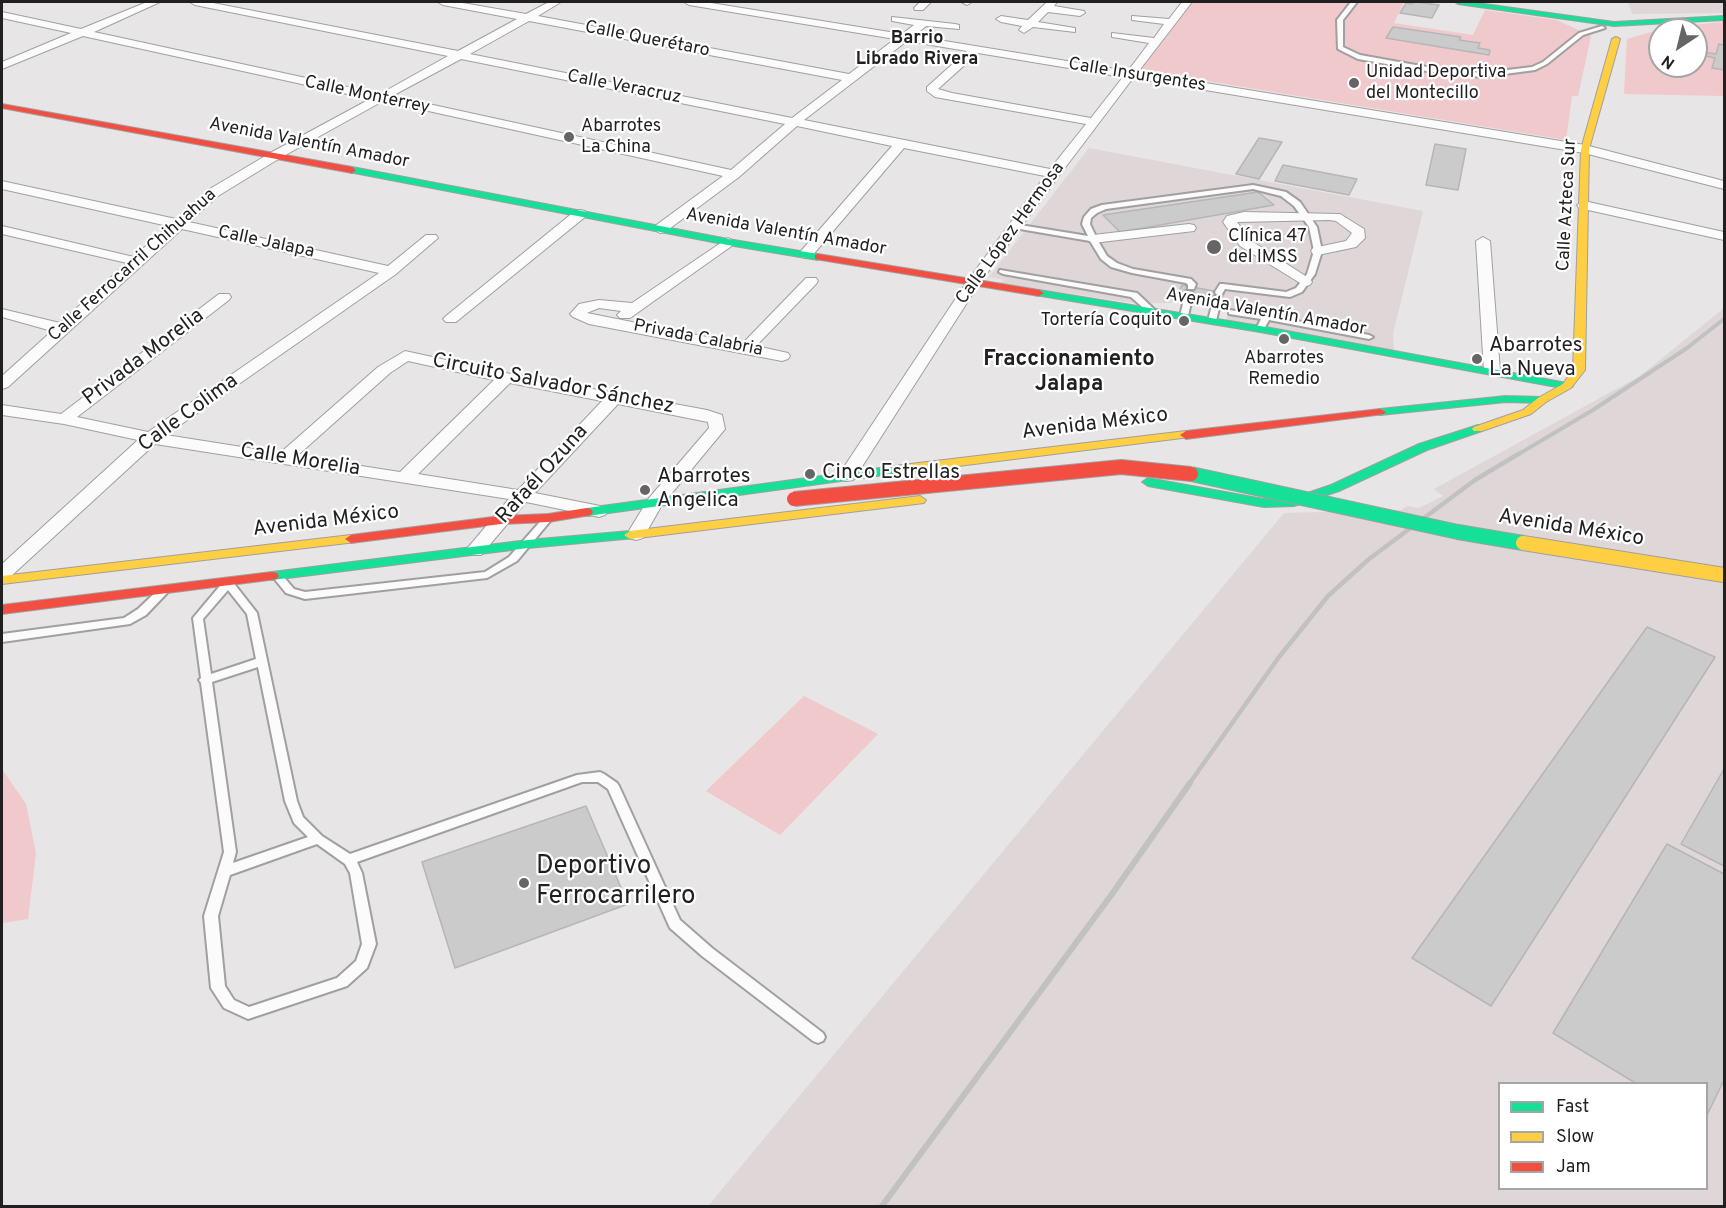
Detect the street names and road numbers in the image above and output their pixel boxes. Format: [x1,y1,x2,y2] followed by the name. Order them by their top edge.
[583,17,711,63] street label: Calle Querétaro
[1067,54,1207,98] street label: Calle Insurgentes
[565,66,683,110] street label: Calle Veracruz
[302,72,432,120] street label: Calle Monterrey
[207,114,411,174] street label: Avenida Valentín Amador
[1554,138,1582,272] street label: Calle Azteca Sur
[952,159,1070,309] street label: Calle López Hermosa
[44,185,222,347] street label: Calle Ferrocarril Chihuahua
[684,205,888,261] street label: Avenida Valentín Amador
[216,222,316,264] street label: Calle Jalapa
[1164,285,1368,341] street label: Avenida Valentín Amador
[78,304,210,412] street label: Privada Morelia
[631,316,765,362] street label: Privada Calabria
[430,349,676,421] street label: Circuito Salvador Sánchez
[134,369,244,459] street label: Calle Colima
[1020,404,1170,446] street label: Avenida México
[492,420,594,530] street label: Rafaél Ozuna
[238,439,362,483] street label: Calle Morelia
[251,501,401,543] street label: Avenida México
[1496,505,1646,553] street label: Avenida México

